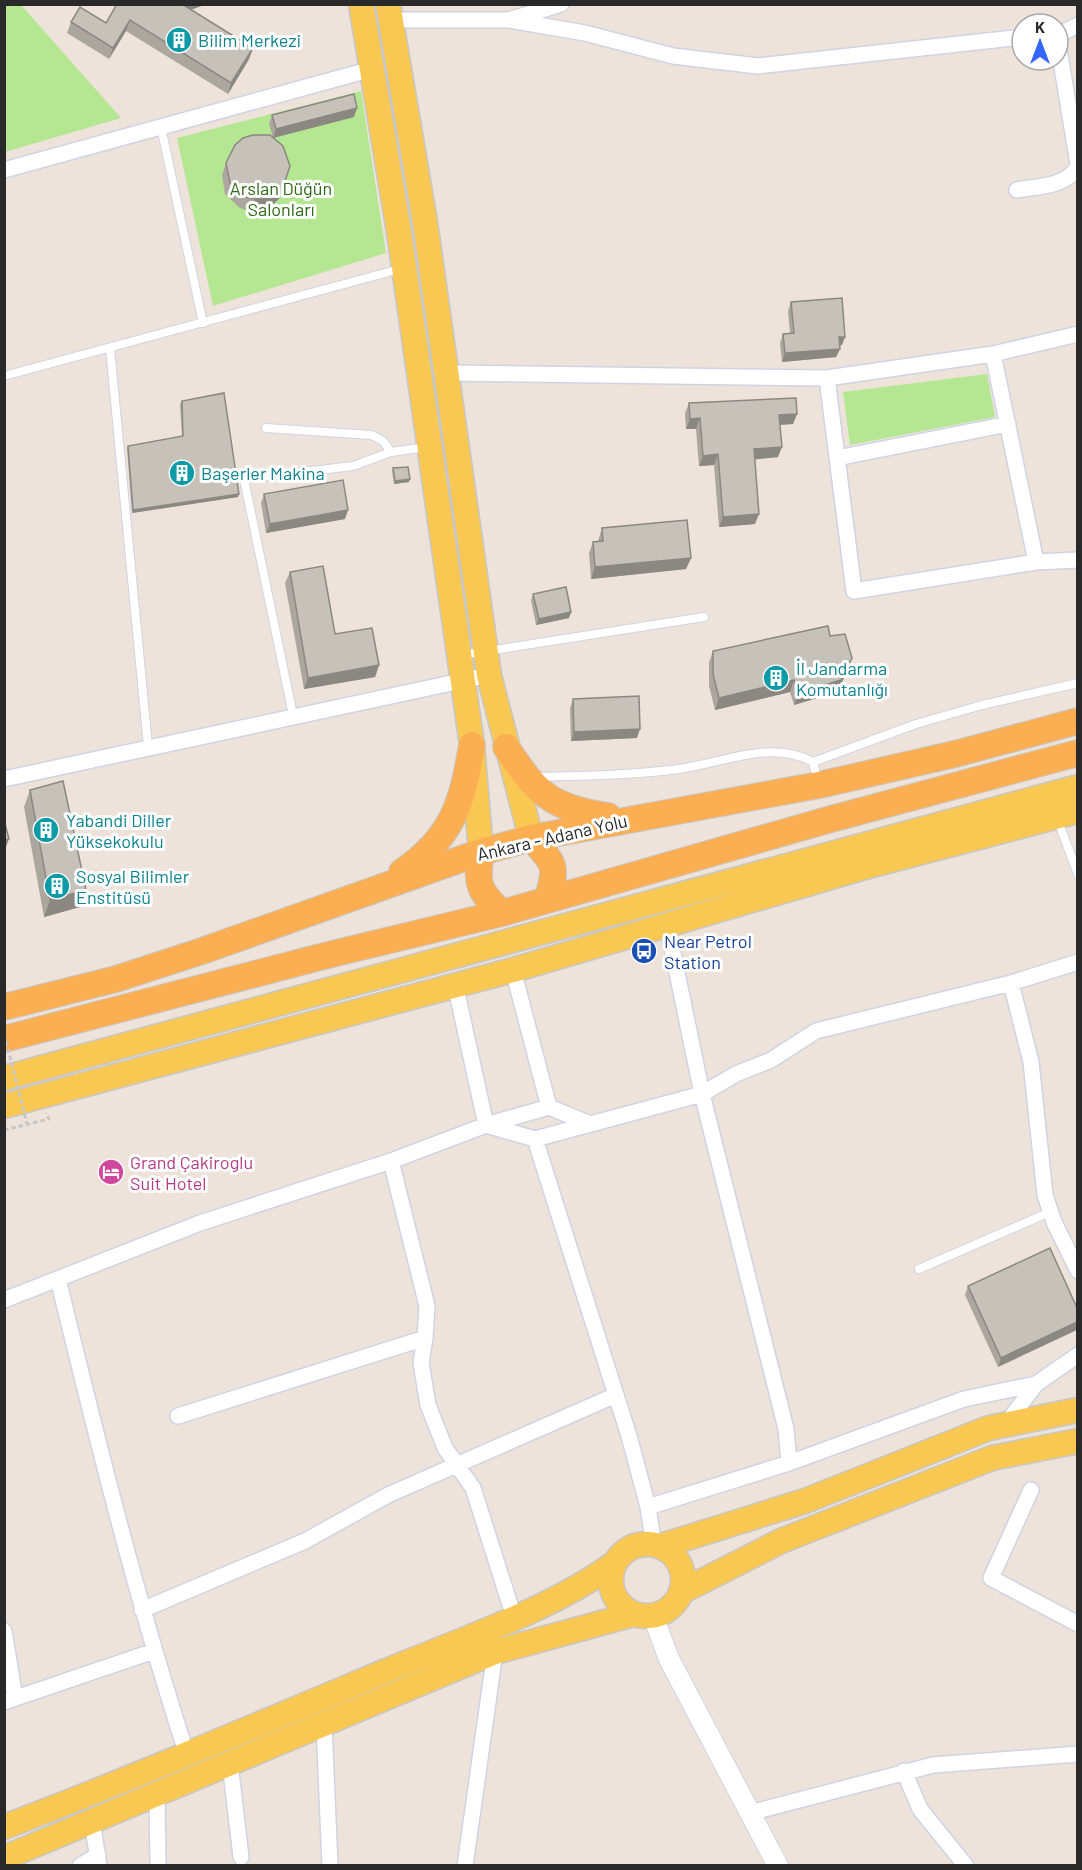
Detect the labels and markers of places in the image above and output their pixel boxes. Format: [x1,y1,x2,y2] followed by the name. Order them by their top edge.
[164,25,194,55] building icon: Bilim Merkezi
[198,29,301,51] place label: Bilim Merkezi
[167,458,197,488] building icon: Başerler Makina
[201,462,325,484] place label: Başerler Makina
[796,657,888,700] place label: İl Jandarma Komutanlığı
[761,663,791,693] building icon: İl Jandarma Komutanlığı
[66,809,172,852] place label: Yabandi Diller Yüksekokulu
[31,815,61,845] building icon: Yabandi Diller Yüksekokulu
[76,865,190,908] place label: Sosyal Bilimler Enstitüsü
[42,871,72,901] building icon: Sosyal Bilimler Enstitüsü
[664,930,752,973] place label: Near Petrol Station
[629,936,659,966] bus stop icon: Near Petrol Station
[130,1151,253,1194] place label: Grand Çakiroglu Suit Hotel
[96,1157,126,1187] hotel icon: Grand Çakiroglu Suit Hotel

